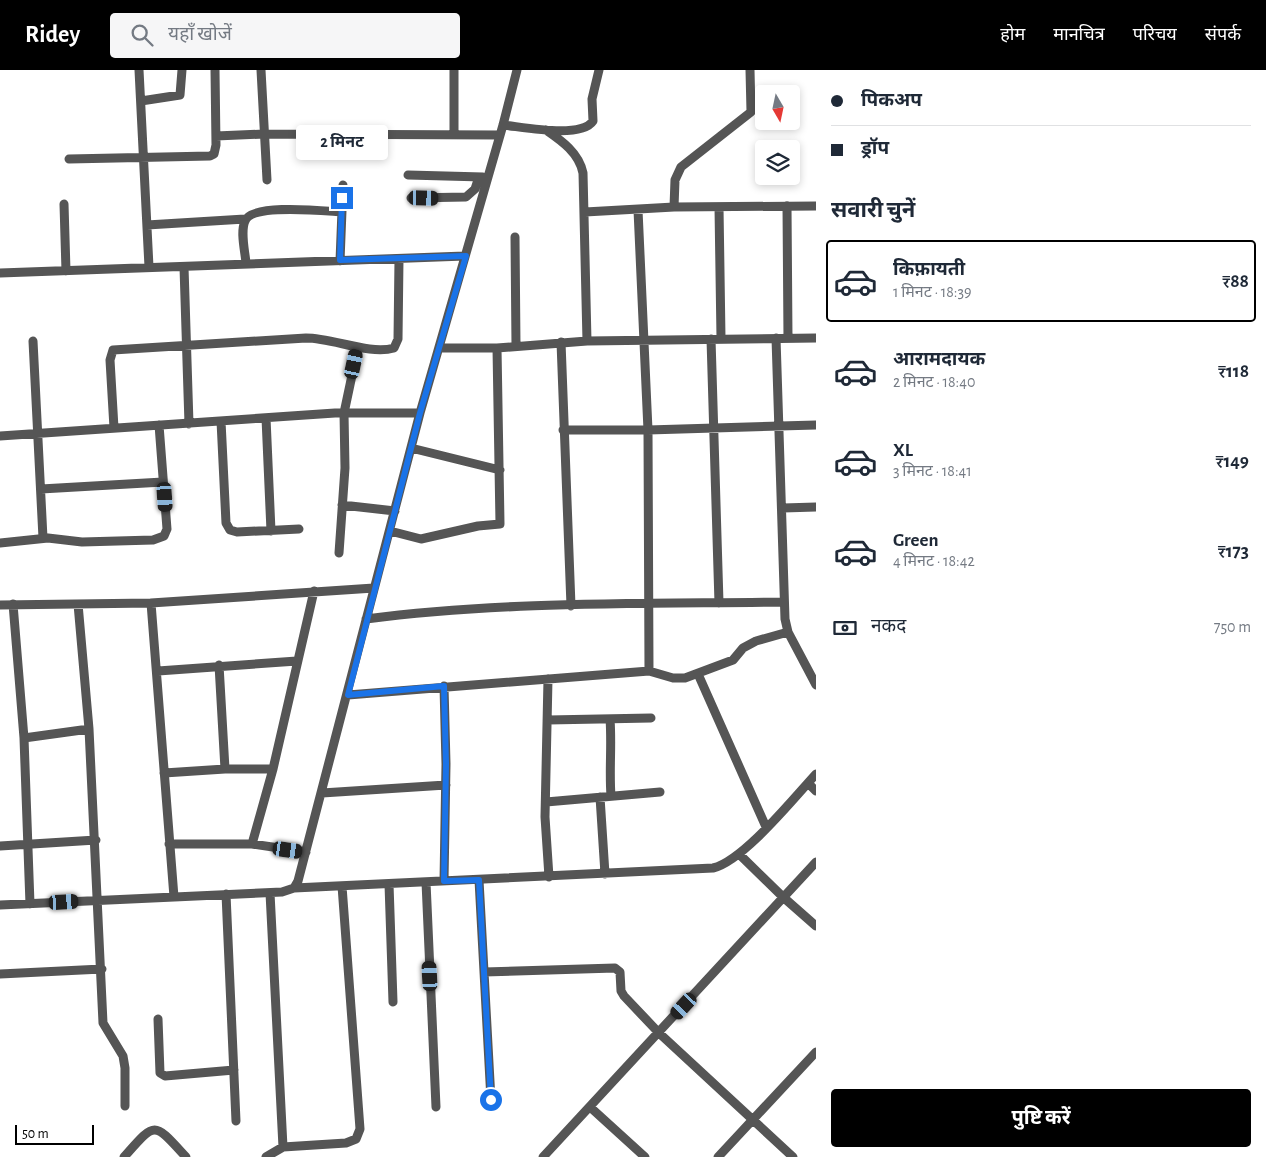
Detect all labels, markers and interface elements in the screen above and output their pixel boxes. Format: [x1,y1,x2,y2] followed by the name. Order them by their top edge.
[110,13,460,58] search box
[128,21,156,49] icon: search
[25,23,80,47] text: Ridey
[168,25,232,44] text: यहाँ खोजें
[1000,26,1025,44] text: होम
[1053,26,1105,44] text: मानचित्र
[1133,26,1177,44] text: परिचय
[1205,26,1241,44] text: संपर्क
[755,85,800,130] north arrow
[755,85,800,185] map controls
[861,91,922,110] text: पिकअप
[296,126,388,160] callout: 2 मिनट
[320,134,364,150] text: 2 मिनट
[861,139,889,158] text: ड्रॉप
[755,140,800,185] button: layers
[331,187,353,209] route end
[408,190,439,206] car
[831,199,915,221] text: सवारी चुनें
[833,259,878,304] icon: car
[893,260,965,279] text: किफ़ायती
[1222,272,1249,291] text: ₹88
[893,284,972,300] text: 1 मिनट · 18:39
[343,348,364,380] car
[833,349,878,394] icon: car
[893,350,985,369] text: आरामदायक
[1218,362,1249,381] text: ₹118
[893,374,975,390] text: 2 मिनट · 18:40
[833,439,878,484] icon: car
[893,441,913,460] text: XL
[1215,452,1249,471] text: ₹149
[893,463,972,479] text: 3 मिनट · 18:41
[156,482,173,512] car
[833,529,878,574] icon: car
[893,531,939,550] text: Green
[1218,542,1249,561] text: ₹173
[893,553,975,569] text: 4 मिनट · 18:42
[831,614,859,642] icon: cash
[871,617,906,636] text: नकद
[1214,619,1251,635] text: 750 m
[272,840,303,860] car
[48,894,79,910] car
[421,961,438,991] car
[668,990,699,1022] car
[480,1089,502,1111] route start
[831,1089,1251,1147] button: पुष्टि करें
[15,1122,94,1145] scale bar
[22,1127,49,1141] text: 50 m

